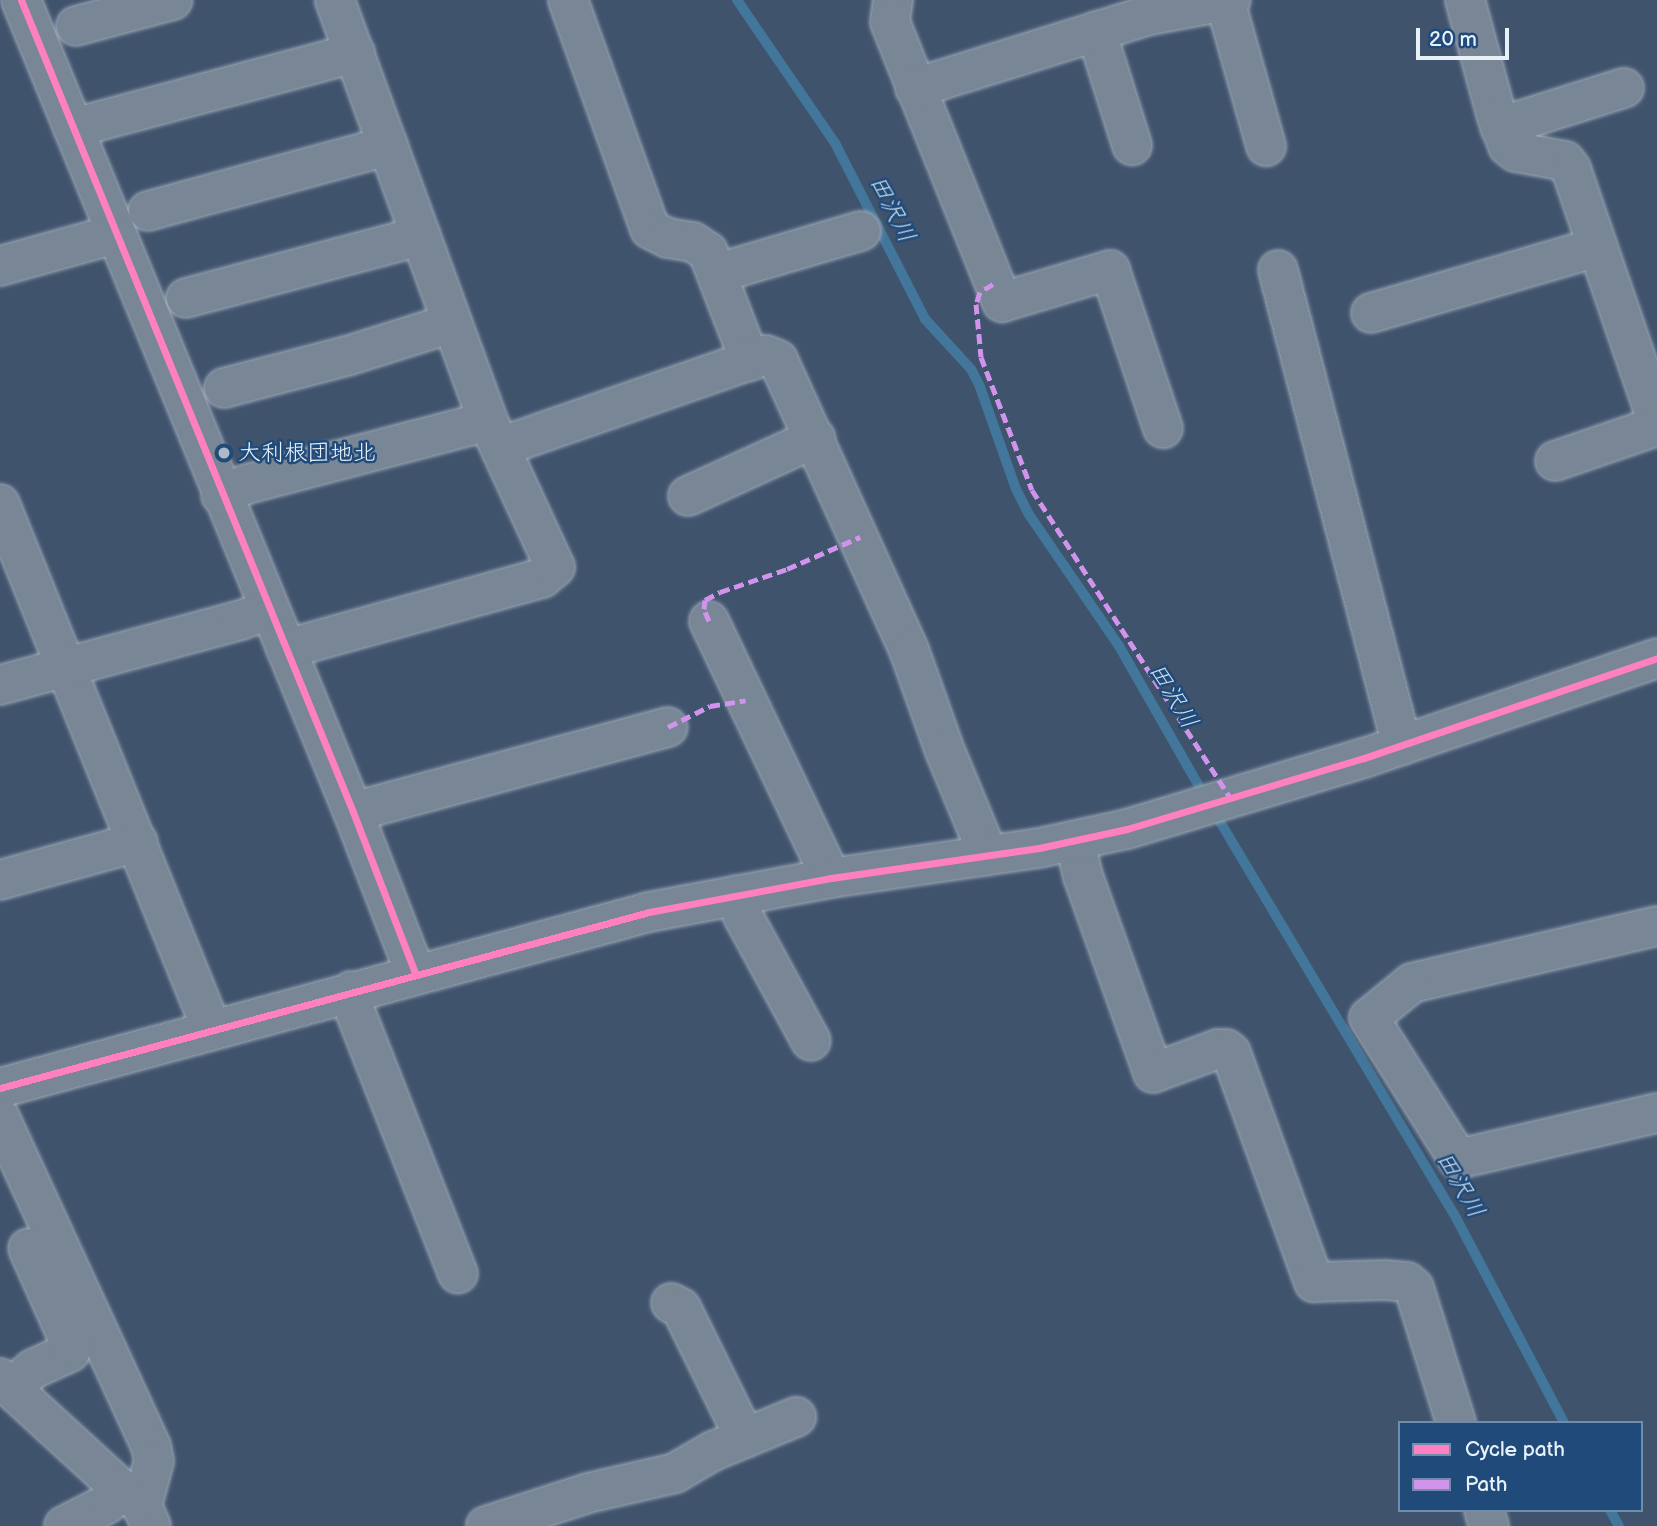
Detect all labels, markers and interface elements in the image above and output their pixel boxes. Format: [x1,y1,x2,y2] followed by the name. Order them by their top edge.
[1419,14,1512,58] scale bar
[1429,27,1477,52] text: 20 m
[863,170,921,248] water label: 田沢川
[238,439,376,467] place label: 大利根団地北
[216,445,232,461] marker: 大利根団地北
[1142,658,1204,734] water label: 田沢川
[1430,1147,1490,1223] water label: 田沢川
[1398,1421,1643,1512] legend
[1465,1437,1565,1462] text: Cycle path
[1465,1472,1507,1497] text: Path

